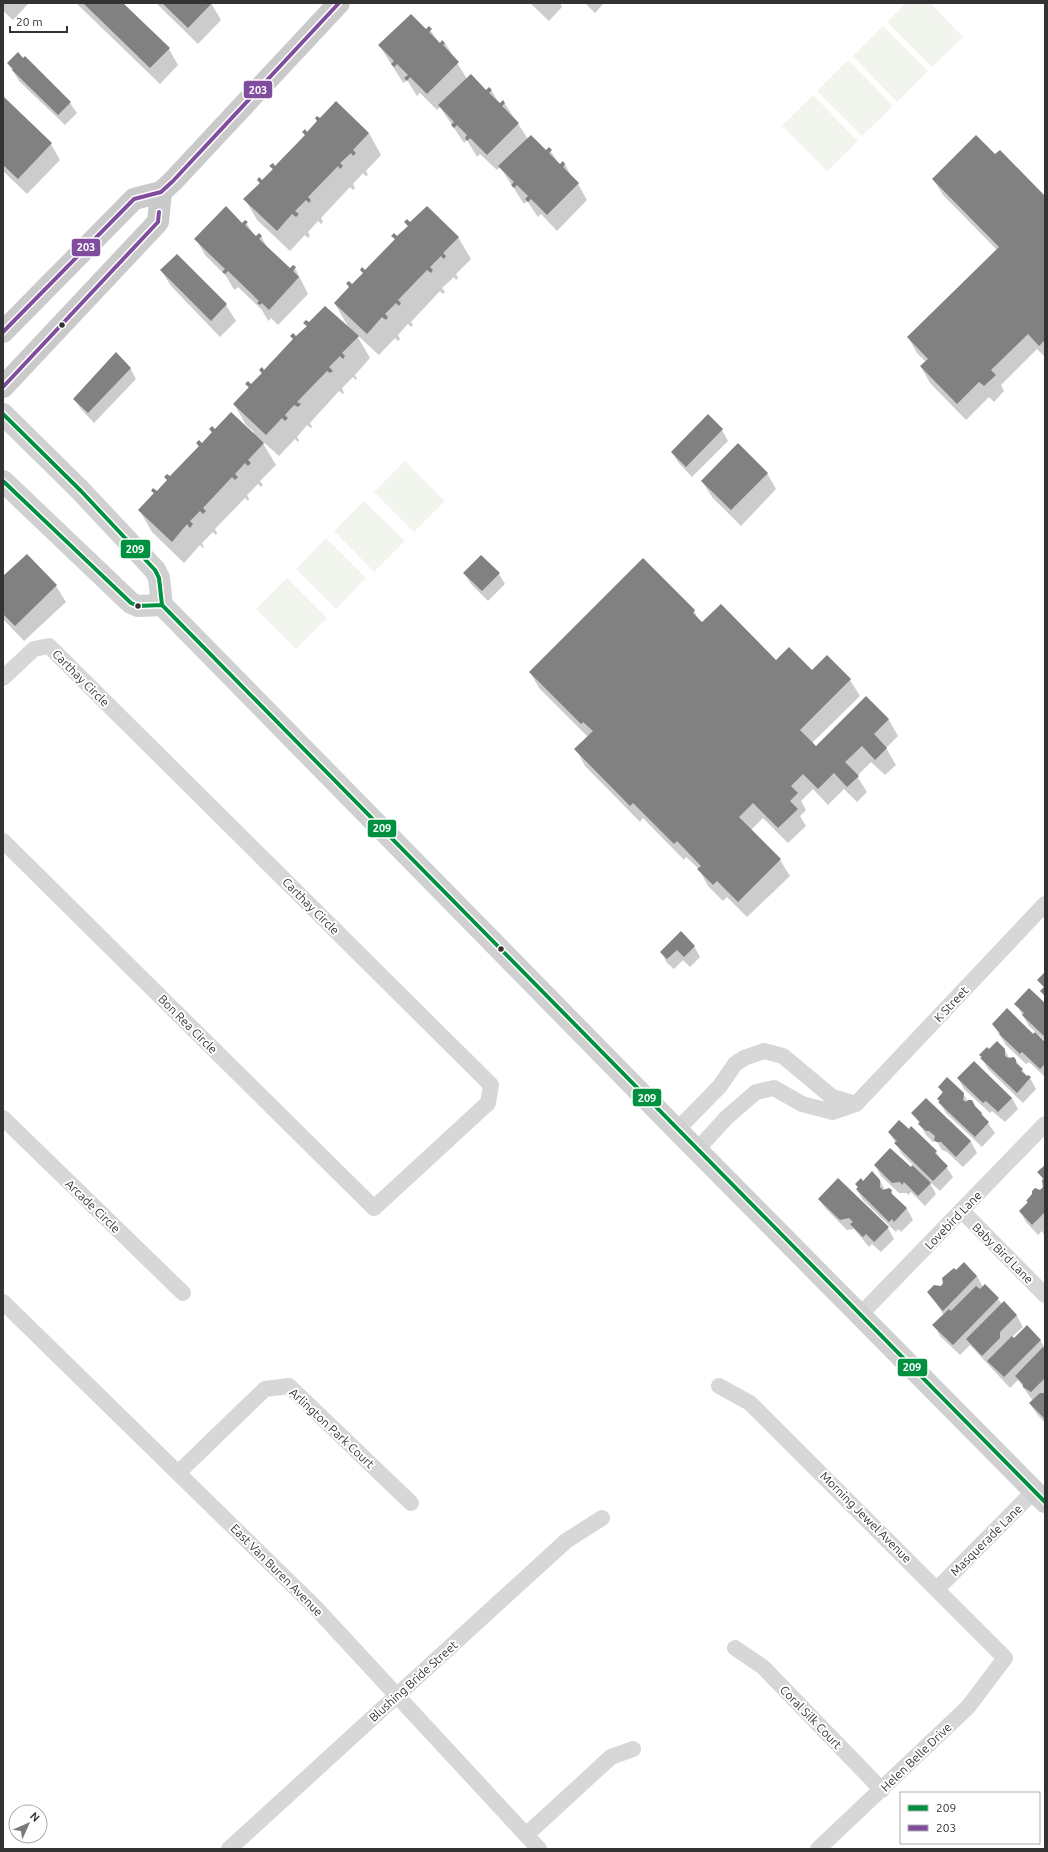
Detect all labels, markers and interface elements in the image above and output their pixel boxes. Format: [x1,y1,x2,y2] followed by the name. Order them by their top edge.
[10,8,67,34] scale bar
[16,15,43,28] text: 20 m
[243,80,273,99] line badge: 203
[249,84,267,96] text: 203
[71,238,101,257] line badge: 203
[77,241,95,253] text: 203
[57,320,67,330] unlabelled marker
[120,539,151,559] line badge: 209
[126,543,144,555] text: 209
[133,601,143,611] unlabelled marker
[50,647,112,709] street label: Carthay Circle
[367,819,397,838] line badge: 209
[373,822,391,834] text: 209
[280,875,342,937] street label: Carthay Circle
[496,944,506,954] unlabelled marker
[931,983,971,1024] street label: K Street
[156,992,220,1056] street label: Bon Rea Circle
[632,1088,662,1107] line badge: 209
[638,1092,656,1104] text: 209
[63,1177,123,1235] street label: Arcade Circle
[922,1188,984,1252] street label: Lovebird Lane
[970,1220,1036,1286] street label: Baby Bird Lane
[897,1358,928,1377] line badge: 209
[903,1361,921,1373] text: 209
[287,1386,377,1471] street label: Arlington Park Court
[818,1469,914,1565] street label: Morning Jewel Avenue
[948,1502,1024,1578] street label: Masquerade Lane
[228,1521,326,1619] street label: East Van Buren Avenue
[366,1638,460,1724] street label: Blushing Bride Street
[778,1683,845,1751] street label: Coral Silk Court
[878,1720,954,1794] street label: Helen Belle Drive
[900,1792,1040,1844] legend
[936,1801,956,1814] text: 209
[8,1804,48,1844] north arrow
[28,1810,42,1824] text: N
[936,1821,956,1834] text: 203

